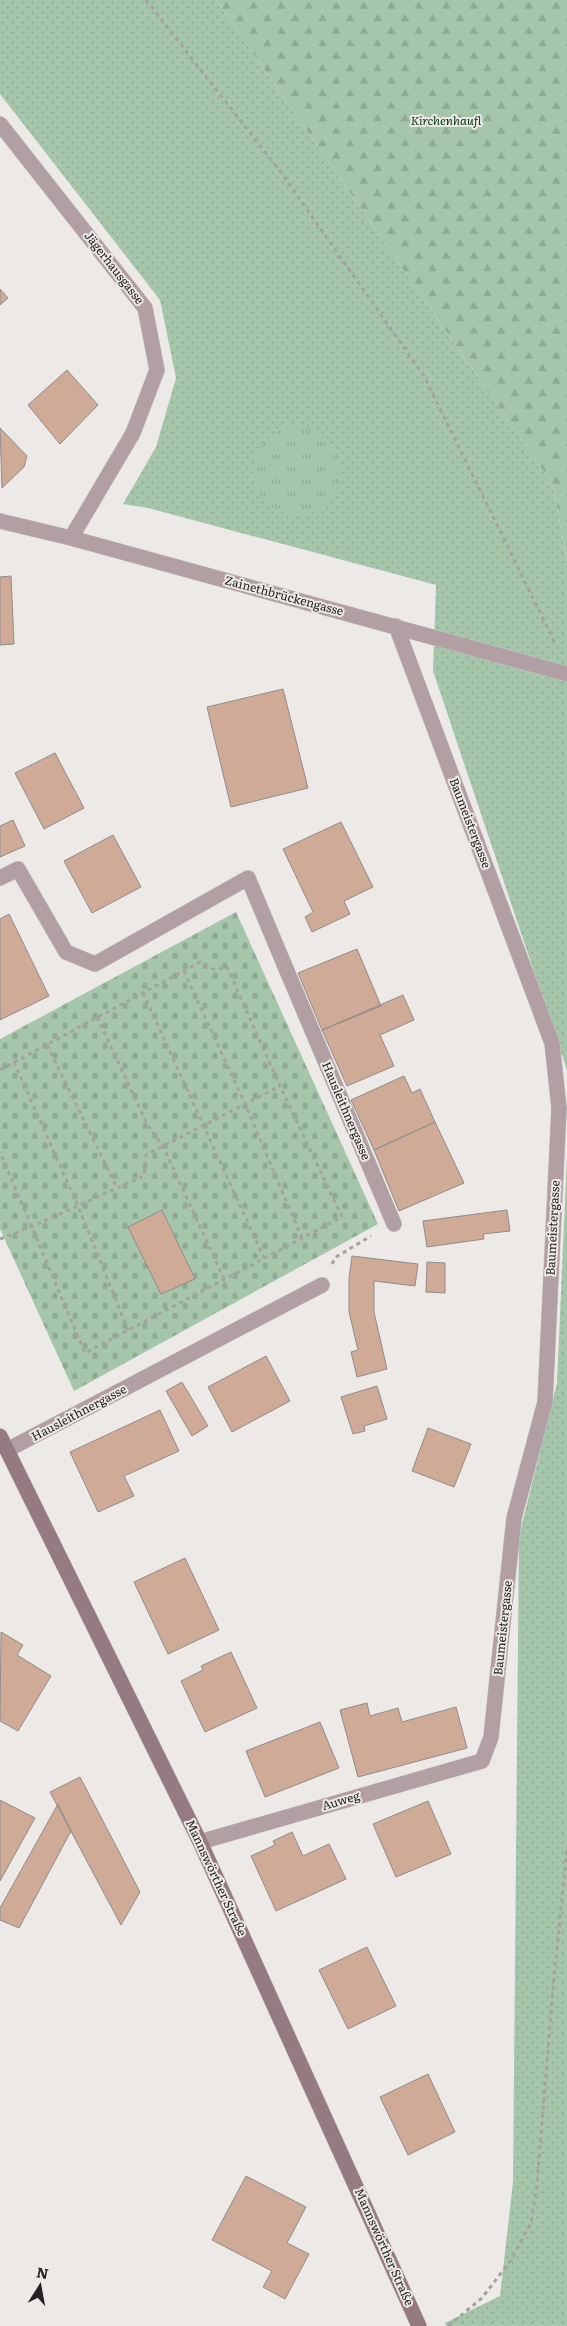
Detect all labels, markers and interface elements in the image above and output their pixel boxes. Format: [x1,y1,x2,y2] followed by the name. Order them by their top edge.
[411,111,482,129] park label: Kirchenhaufl
[81,227,149,308] street label: Jägerhausgasse
[223,571,346,620] street label: Zainethbrückengasse
[445,775,496,870] street label: Baumeistergasse
[318,1059,376,1163] street label: Hausleithnergasse
[541,1180,563,1276] street label: Baumeistergasse
[28,1379,129,1445] street label: Hausleithnergasse
[488,1580,516,1676] street label: Baumeistergasse
[320,1786,362,1814] street label: Auweg
[182,1816,252,1939] street label: Mannswörther Straße
[351,2185,419,2308] street label: Mannswörther Straße
[15,2261,65,2311] north arrow
[35,2261,51,2283] text: N

